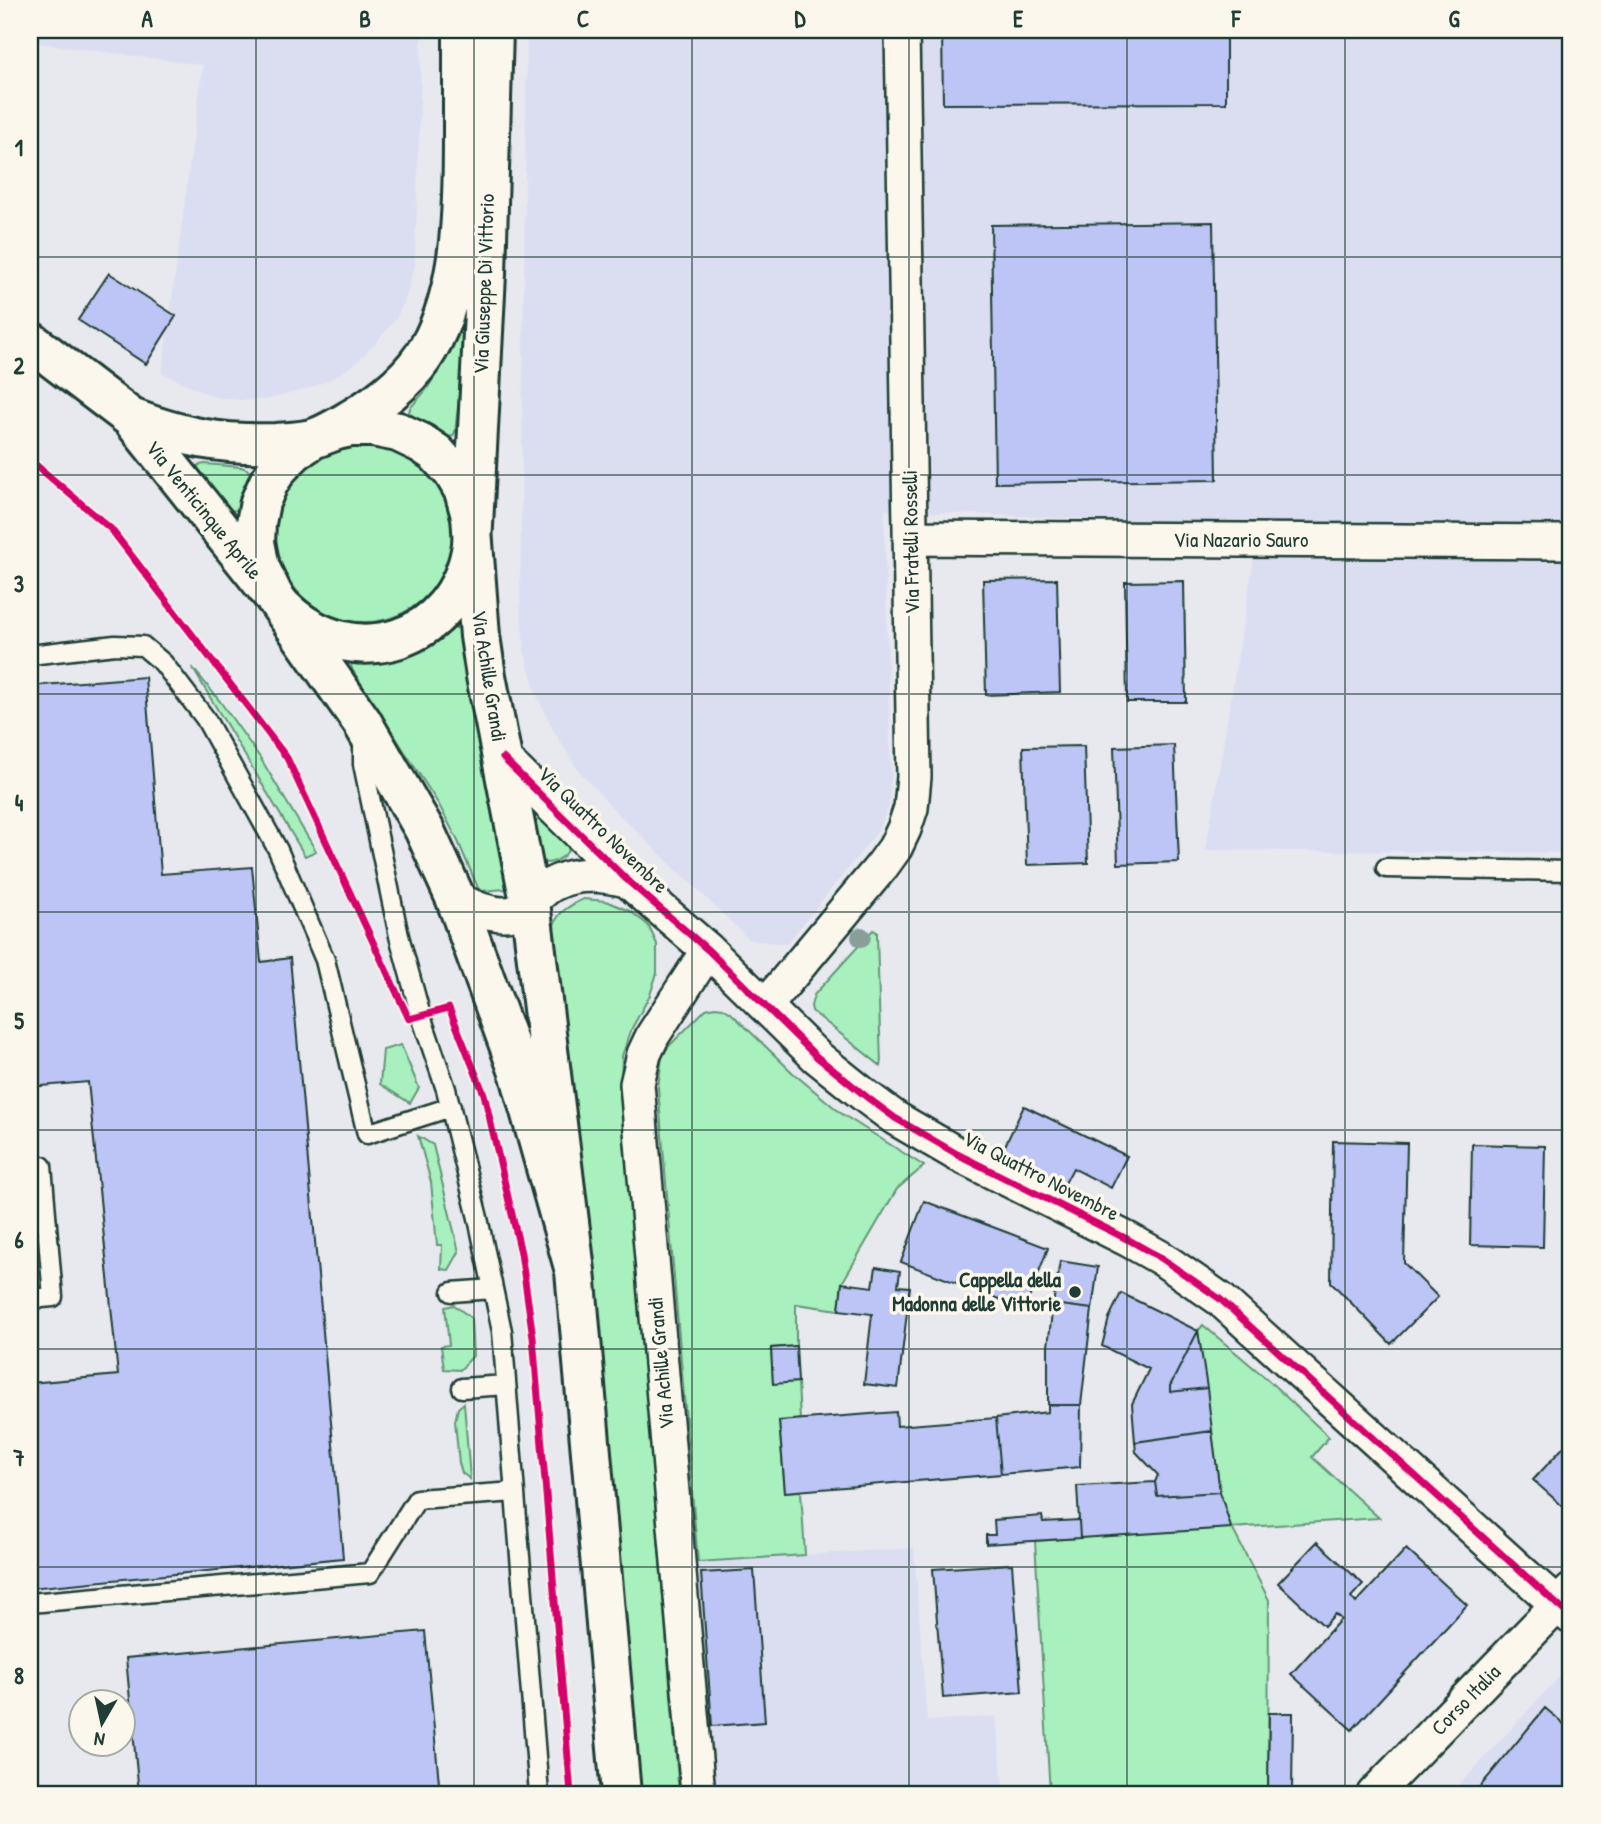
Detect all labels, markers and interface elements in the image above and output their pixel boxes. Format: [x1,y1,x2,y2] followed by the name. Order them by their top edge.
[141,3,153,34] text: A
[359,3,371,34] text: B
[577,3,589,34] text: C
[795,3,807,34] text: D
[1013,3,1024,34] text: E
[1231,3,1242,34] text: F
[1448,3,1460,34] text: G
[15,132,23,163] text: 1
[466,193,501,375] street label: Via Giuseppe Di Vittorio
[14,350,25,381] text: 2
[139,434,269,585] street label: Via Venticinque Aprile
[895,470,926,614] street label: Via Fratelli Rosselli
[1173,525,1309,554] street label: Via Nazario Sauro
[14,568,24,599] text: 3
[465,608,514,744] street label: Via Achille Grandi
[532,760,675,900] street label: Via Quattro Novembre
[15,787,24,818] text: 4
[14,1005,24,1036] text: 5
[958,1124,1124,1227] street label: Via Quattro Novembre
[14,1224,24,1255] text: 6
[892,1265,1062,1318] place label: Cappella della Madonna delle Vittorie
[1067,1284,1083,1300] marker: Cappella della Madonna delle Vittorie
[640,1296,681,1430] street label: Via Achille Grandi
[12,1442,25,1473] text: 7
[1425,1658,1507,1742] street label: Corso Italia
[14,1660,24,1691] text: 8
[66,1688,136,1758] north arrow
[92,1726,106,1753] text: N

